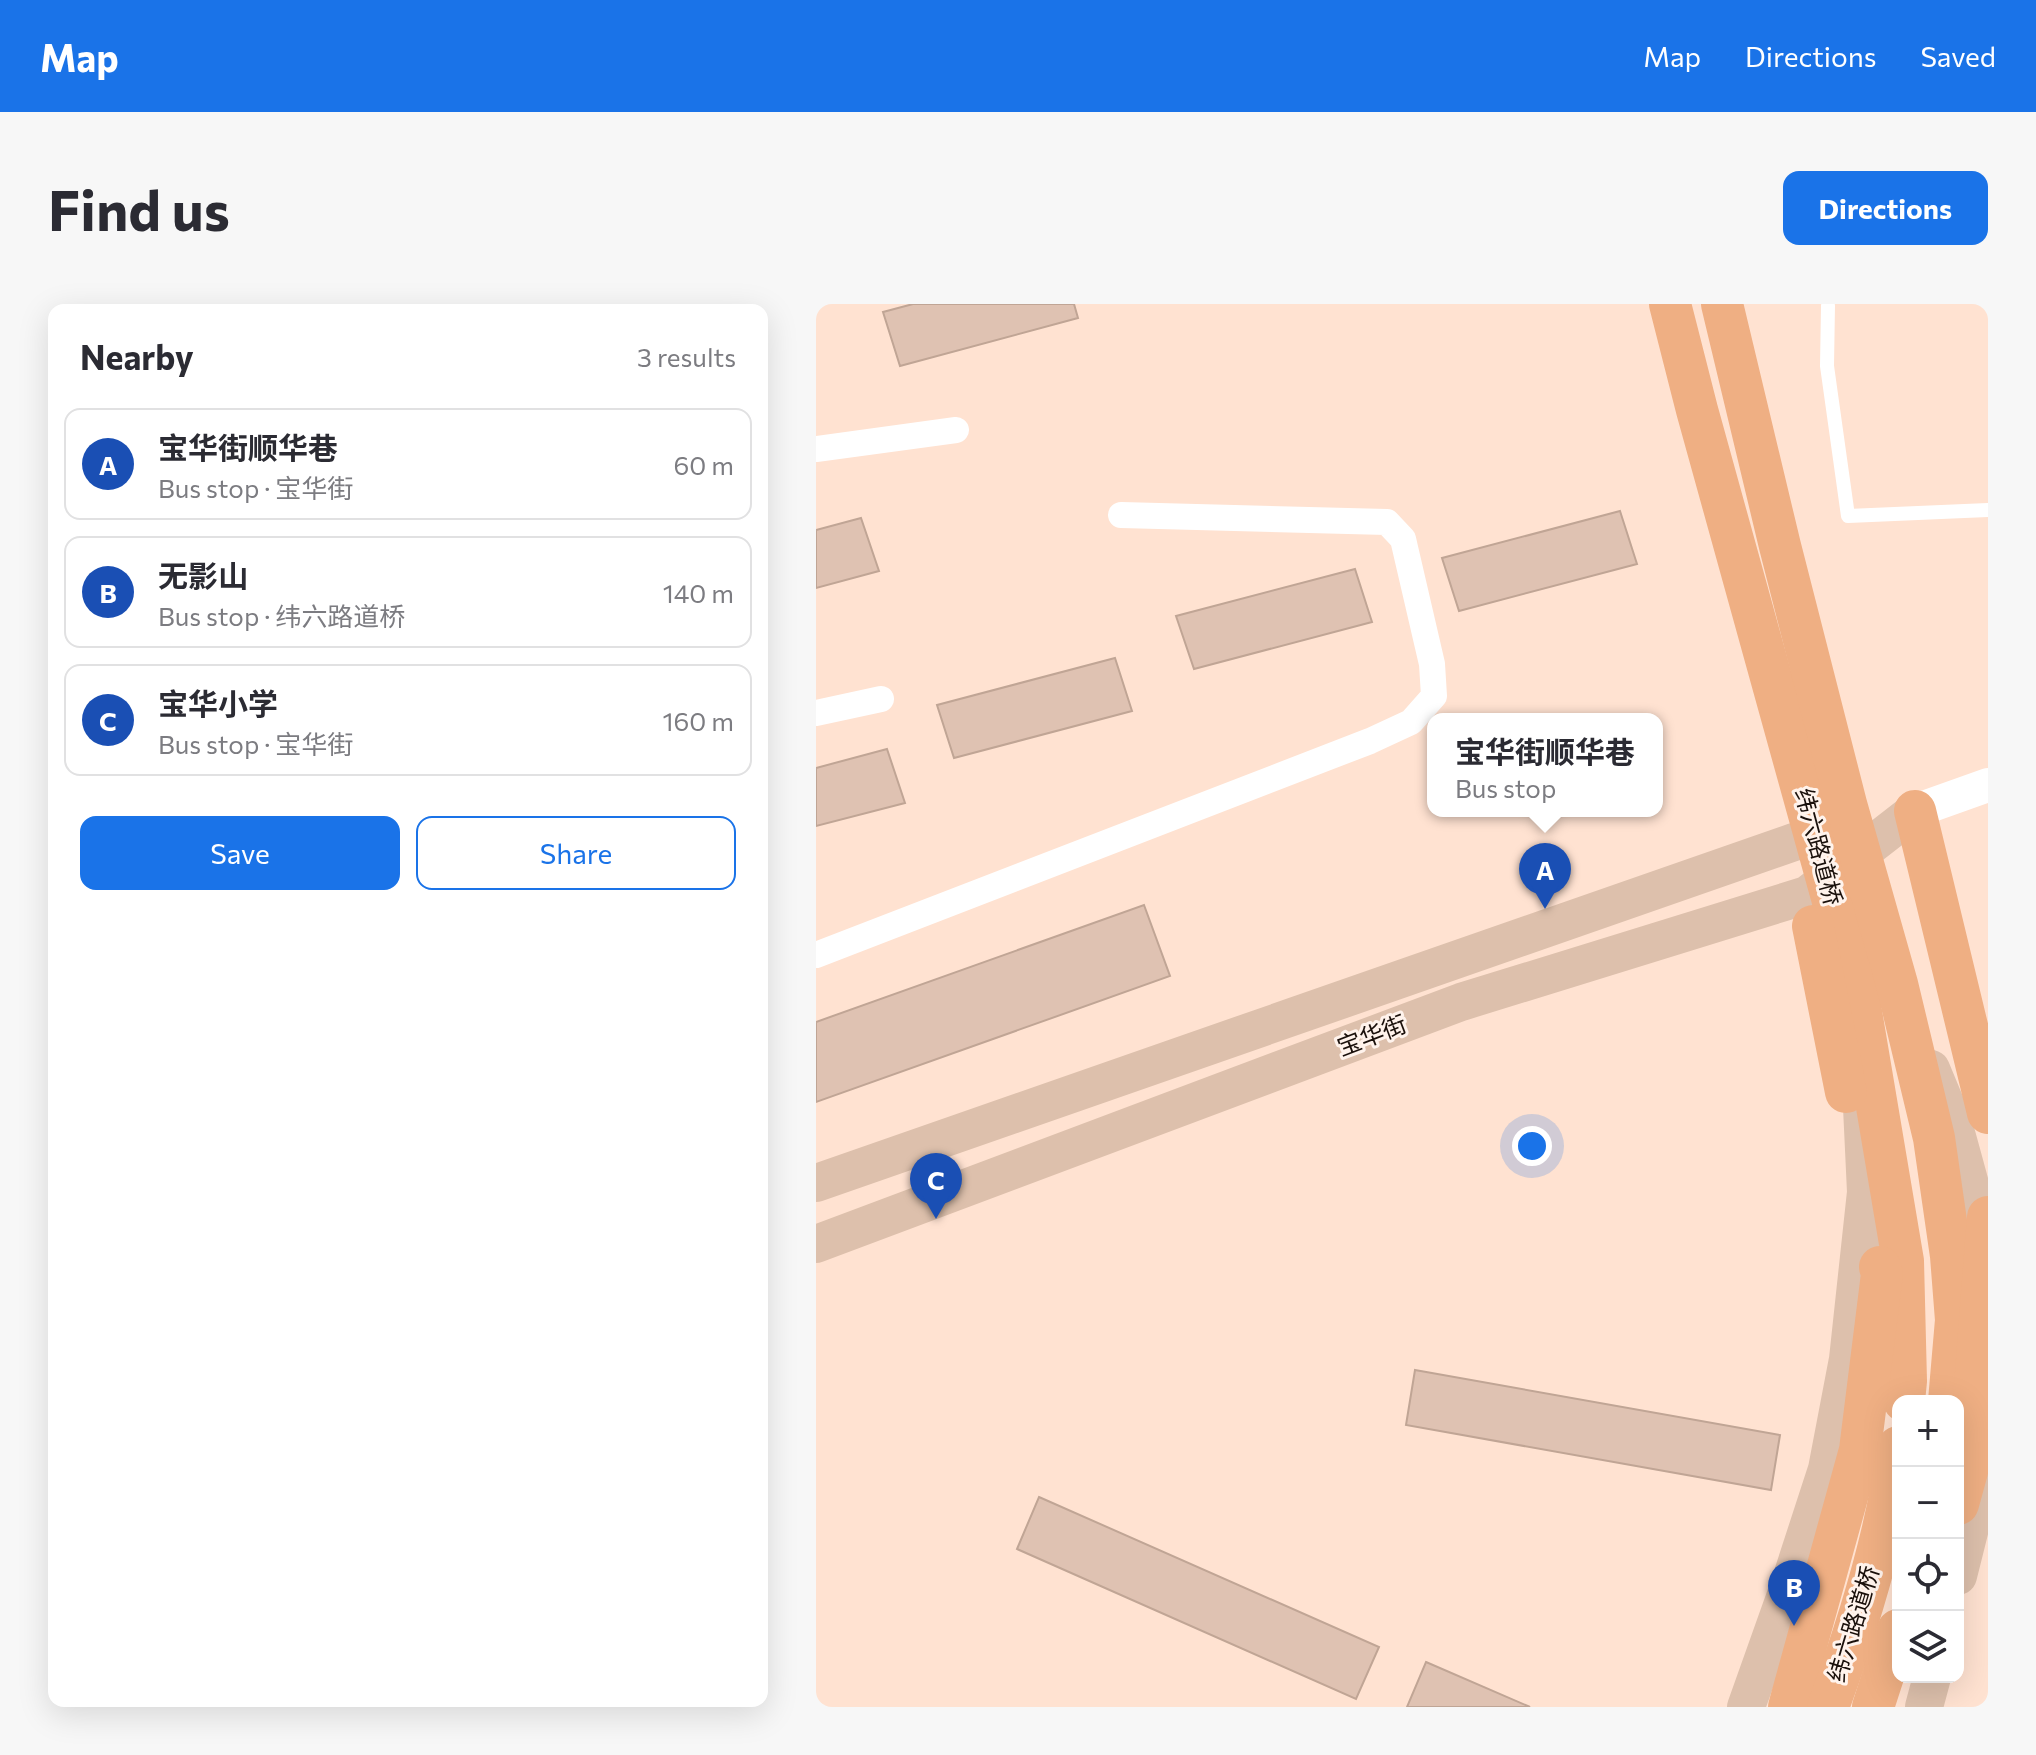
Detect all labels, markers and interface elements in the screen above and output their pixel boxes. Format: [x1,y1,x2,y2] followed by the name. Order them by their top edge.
[40,33,119,80] text: Map
[1643,39,1701,73] text: Map
[1745,39,1876,73] text: Directions
[1920,39,1996,73] text: Saved
[1783,171,1988,245] button: Directions
[48,174,230,243] text: Find us
[80,335,194,377] text: Nearby
[637,341,736,372] text: 3 results
[158,428,338,465] text: 宝华街顺华巷
[99,449,117,480] text: A
[674,449,734,480] text: 60 m
[158,472,353,503] text: Bus stop · 宝华街
[158,556,248,593] text: 无影山
[99,577,117,608] text: B
[663,577,734,608] text: 140 m
[158,600,405,631] text: Bus stop · 纬六路道桥
[158,684,278,721] text: 宝华小学
[99,705,117,736] text: C
[662,705,734,736] text: 160 m
[1427,713,1663,817] popup
[158,728,353,759] text: Bus stop · 宝华街
[1455,732,1635,769] text: 宝华街顺华巷
[1455,772,1556,803] text: Bus stop
[1790,785,1849,908] street label: 纬六路道桥
[80,816,400,890] button: Save
[416,816,736,890] button: Share
[1519,843,1571,909] pin: A
[1333,1008,1410,1061] street label: 宝华街
[1512,1126,1552,1166] your location
[910,1153,962,1219] pin: C
[1892,1395,1964,1683] map controls
[1892,1395,1964,1467] button: +
[1892,1467,1964,1539] button: −
[1892,1539,1964,1611] button: locate
[1768,1560,1820,1626] pin: B
[1821,1562,1884,1685] street label: 纬六路道桥
[1892,1611,1964,1683] button: layers

